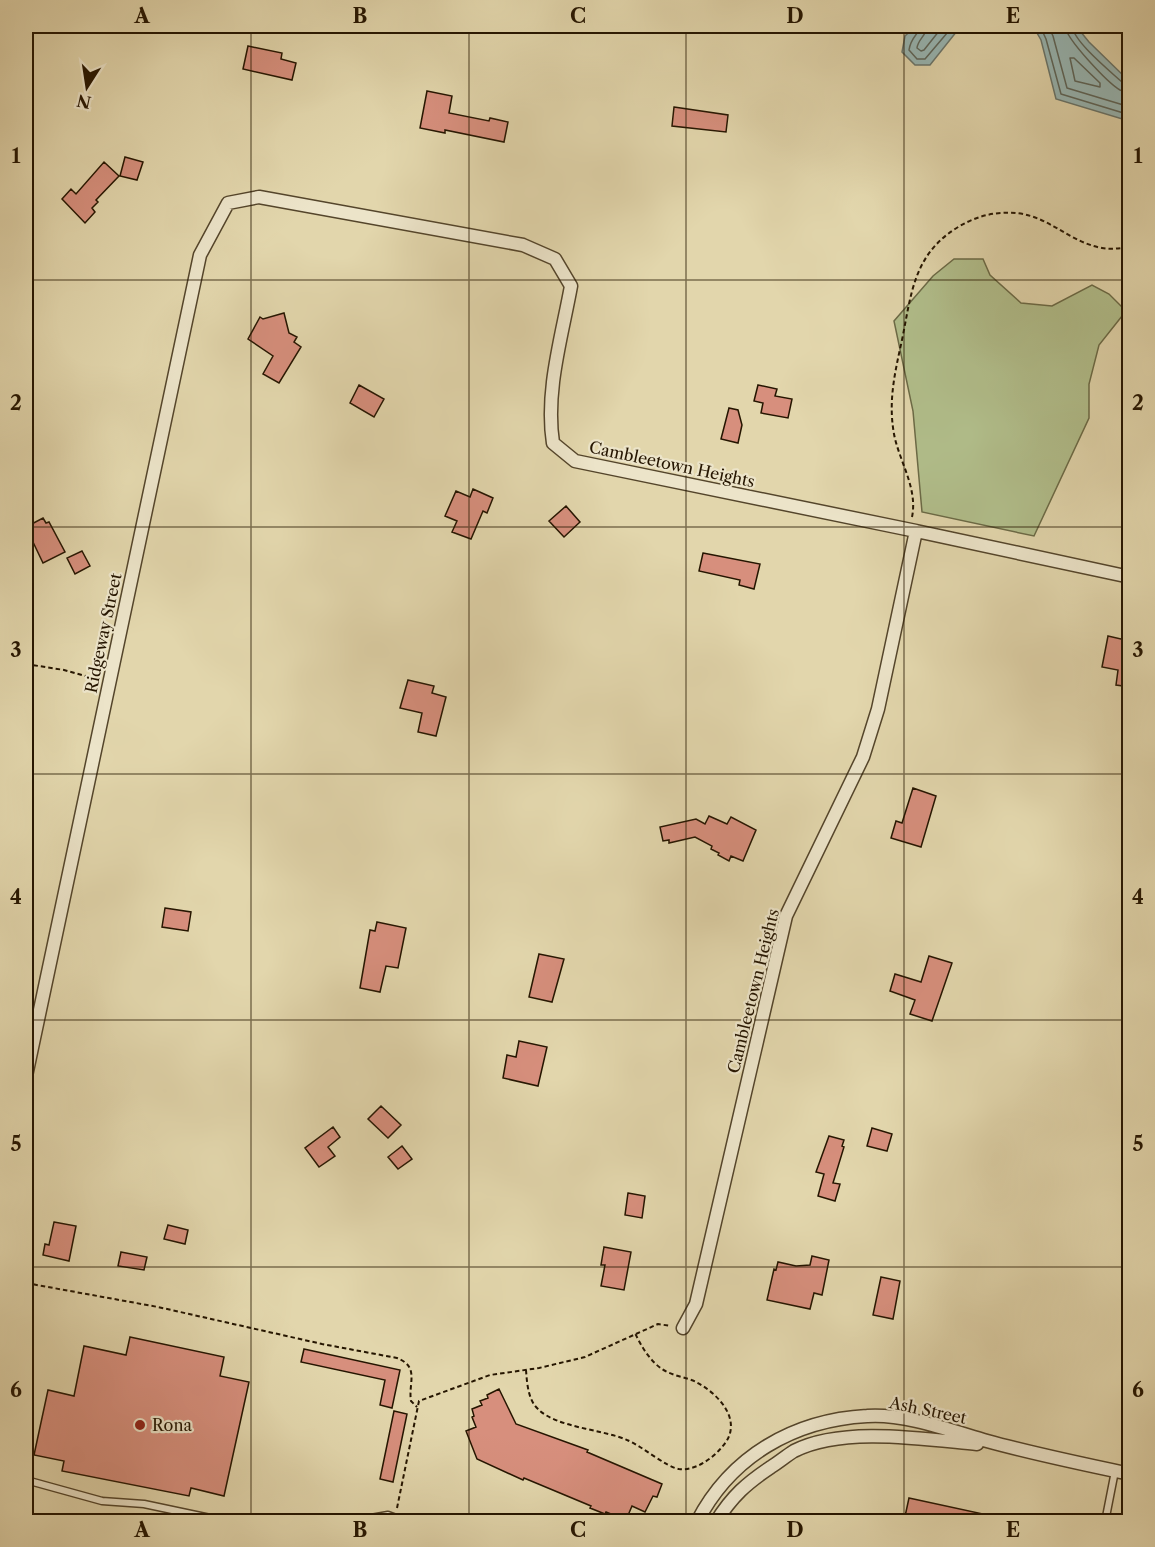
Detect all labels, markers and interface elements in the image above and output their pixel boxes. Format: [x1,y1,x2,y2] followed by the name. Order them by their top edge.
[133,4,150,28] text: A
[353,4,368,28] text: B
[570,4,586,28] text: C
[786,4,804,28] text: D
[1006,4,1020,28] text: E
[57,57,117,117] north arrow
[75,90,93,113] text: N
[12,144,21,168] text: 1
[1134,144,1143,168] text: 1
[10,391,22,415] text: 2
[1132,391,1144,415] text: 2
[587,437,757,491] street label: Cambleetown Heights
[81,571,126,695] street label: Ridgeway Street
[10,638,22,662] text: 3
[1132,638,1144,662] text: 3
[10,885,22,909] text: 4
[1132,885,1144,909] text: 4
[723,907,783,1075] street label: Cambleetown Heights
[10,1132,22,1156] text: 5
[1132,1132,1144,1156] text: 5
[10,1378,22,1402] text: 6
[1132,1378,1144,1402] text: 6
[887,1392,969,1428] street label: Ash Street
[152,1415,192,1435] place label: Rona
[133,1418,147,1432] marker: Rona
[133,1518,150,1542] text: A
[353,1518,368,1542] text: B
[570,1518,586,1542] text: C
[786,1518,804,1542] text: D
[1006,1518,1020,1542] text: E

